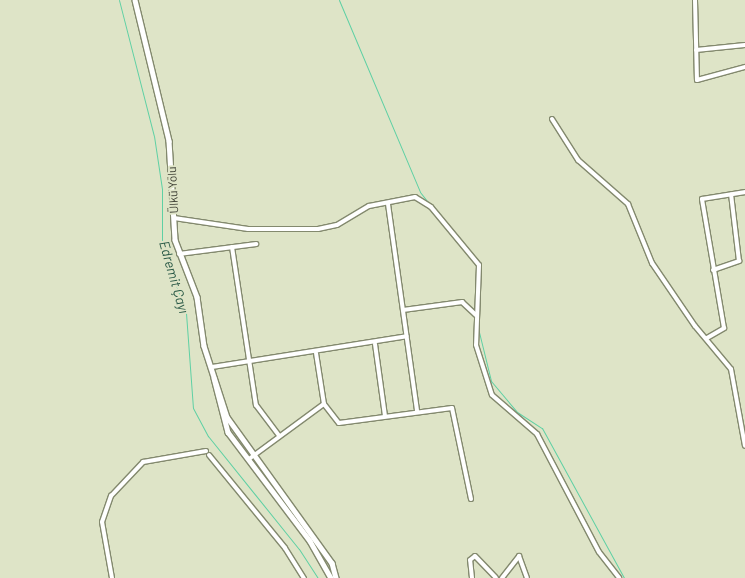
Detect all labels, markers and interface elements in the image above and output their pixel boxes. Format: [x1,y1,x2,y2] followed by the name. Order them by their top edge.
[165,166,181,214] street label: Ülkü Yolu
[156,239,192,315] water label: Edremit Çayı

